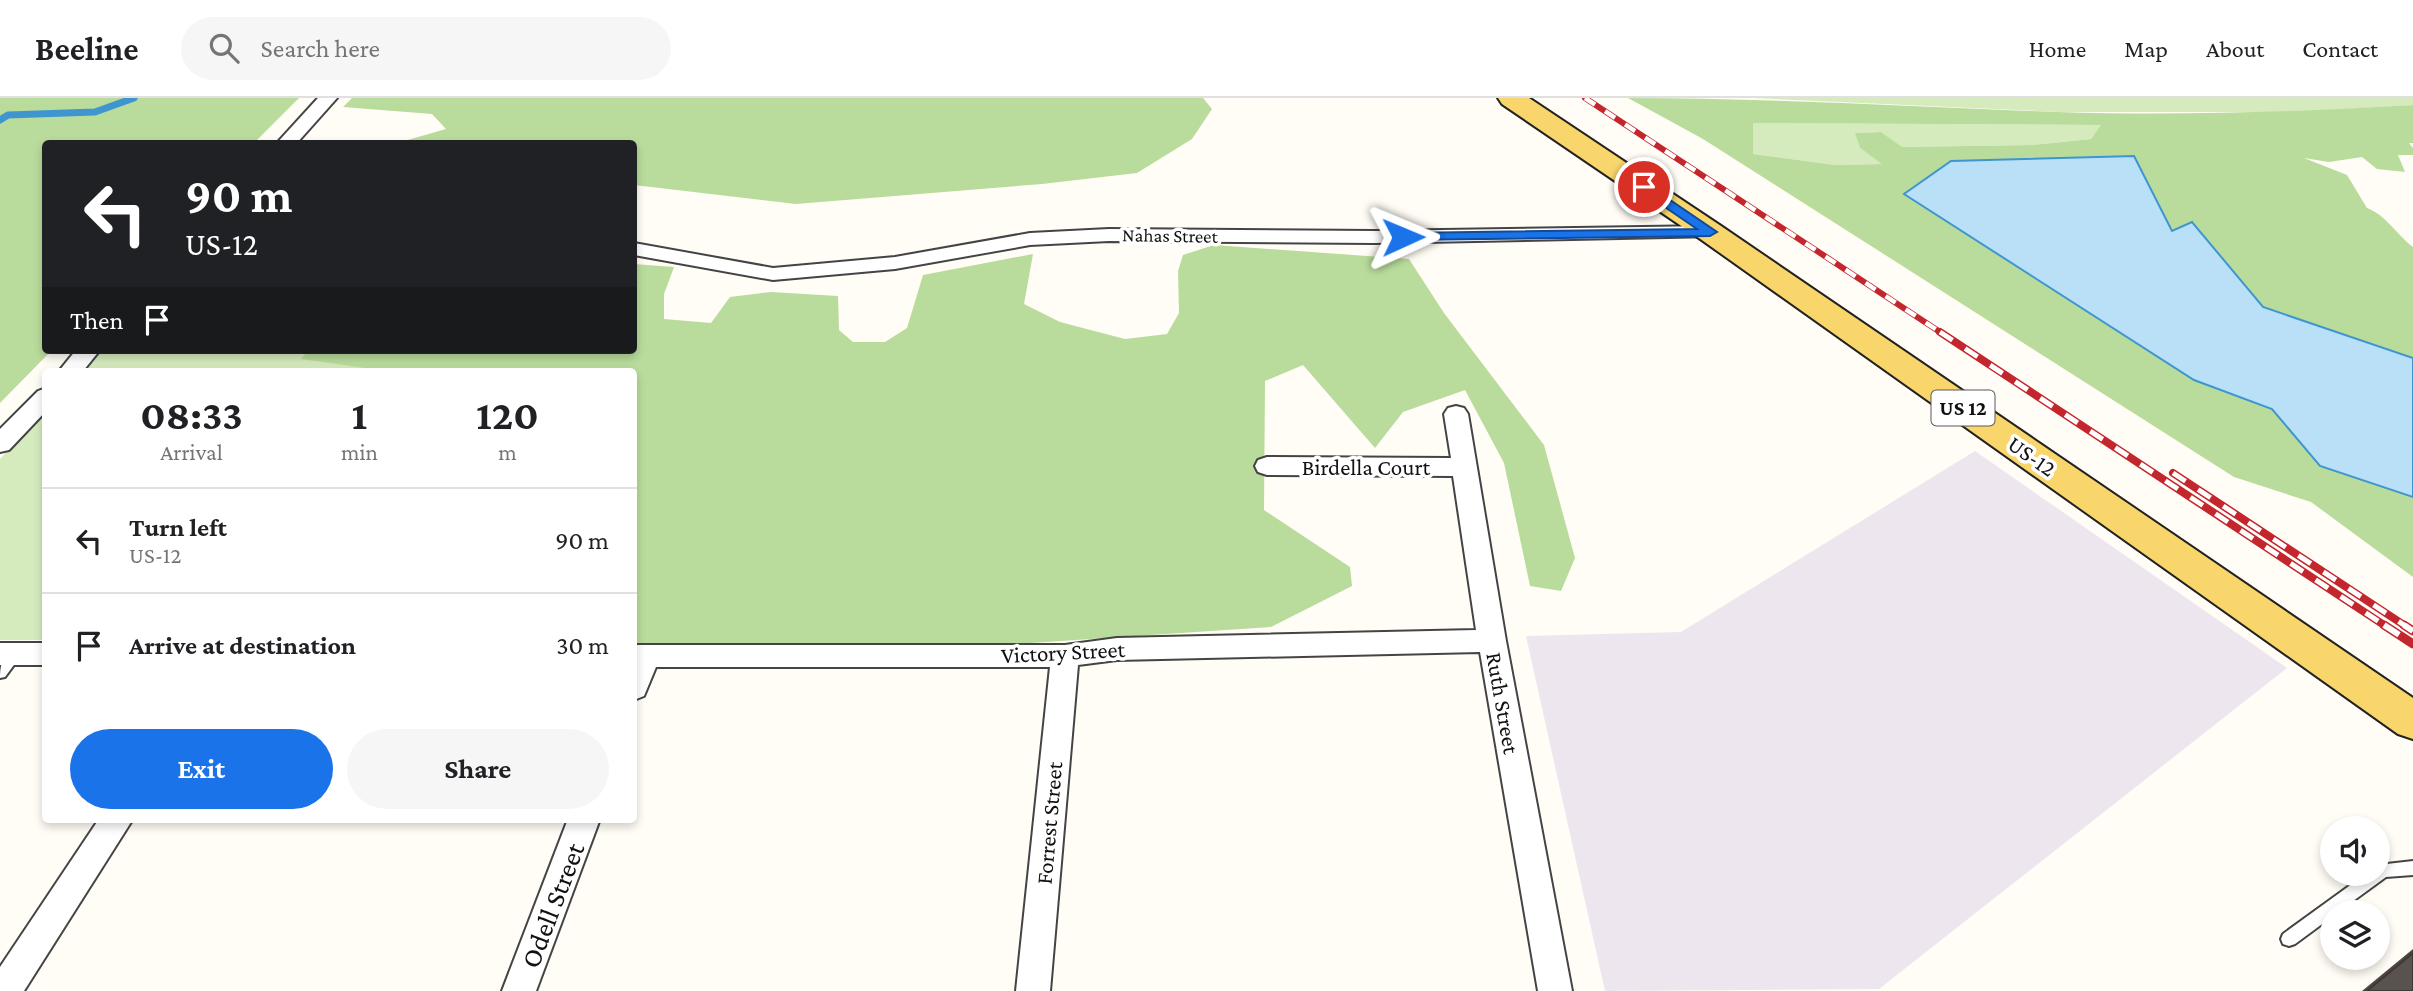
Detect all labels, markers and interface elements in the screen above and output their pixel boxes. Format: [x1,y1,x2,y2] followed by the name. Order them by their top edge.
[181,17,671,80] search box
[205,29,243,67] icon: search
[35,30,139,67] text: Beeline
[261,34,380,63] text: Search here
[2029,35,2086,62] text: Home
[2124,35,2168,62] text: Map
[2206,35,2264,62] text: About
[2302,35,2378,62] text: Contact
[1614,157,1674,217] pin
[70,168,161,259] icon: left
[185,168,292,223] text: 90 m
[1625,168,1663,206] icon: arrive
[1366,200,1440,274] position arrow
[1122,224,1219,247] street label: Nahas Street
[185,226,258,262] text: US-12
[138,301,176,339] icon: arrive
[70,306,124,335] text: Then
[1932,390,1994,426] road number: US 12
[140,391,243,438] text: 08:33
[352,391,367,438] text: 1
[476,391,539,438] text: 120
[2003,430,2061,482] street label: US-12
[160,439,223,465] text: Arrival
[341,439,378,465] text: min
[498,439,517,465] text: m
[1302,454,1431,480] street label: Birdella Court
[129,513,227,542] text: Turn left
[70,522,108,560] icon: left
[555,526,609,555] text: 90 m
[129,542,181,568] text: US-12
[70,627,108,665] icon: arrive
[129,631,356,660] text: Arrive at destination
[556,631,609,660] text: 30 m
[1000,636,1126,668] street label: Victory Street
[1481,650,1525,756] street label: Ruth Street
[70,729,333,809] button: Exit
[347,729,609,809] button: Share
[1031,760,1067,885] street label: Forrest Street
[2320,816,2390,970] map controls
[2320,816,2390,886] button: sound
[514,838,591,972] street label: Odell Street
[2320,900,2390,970] button: layers

